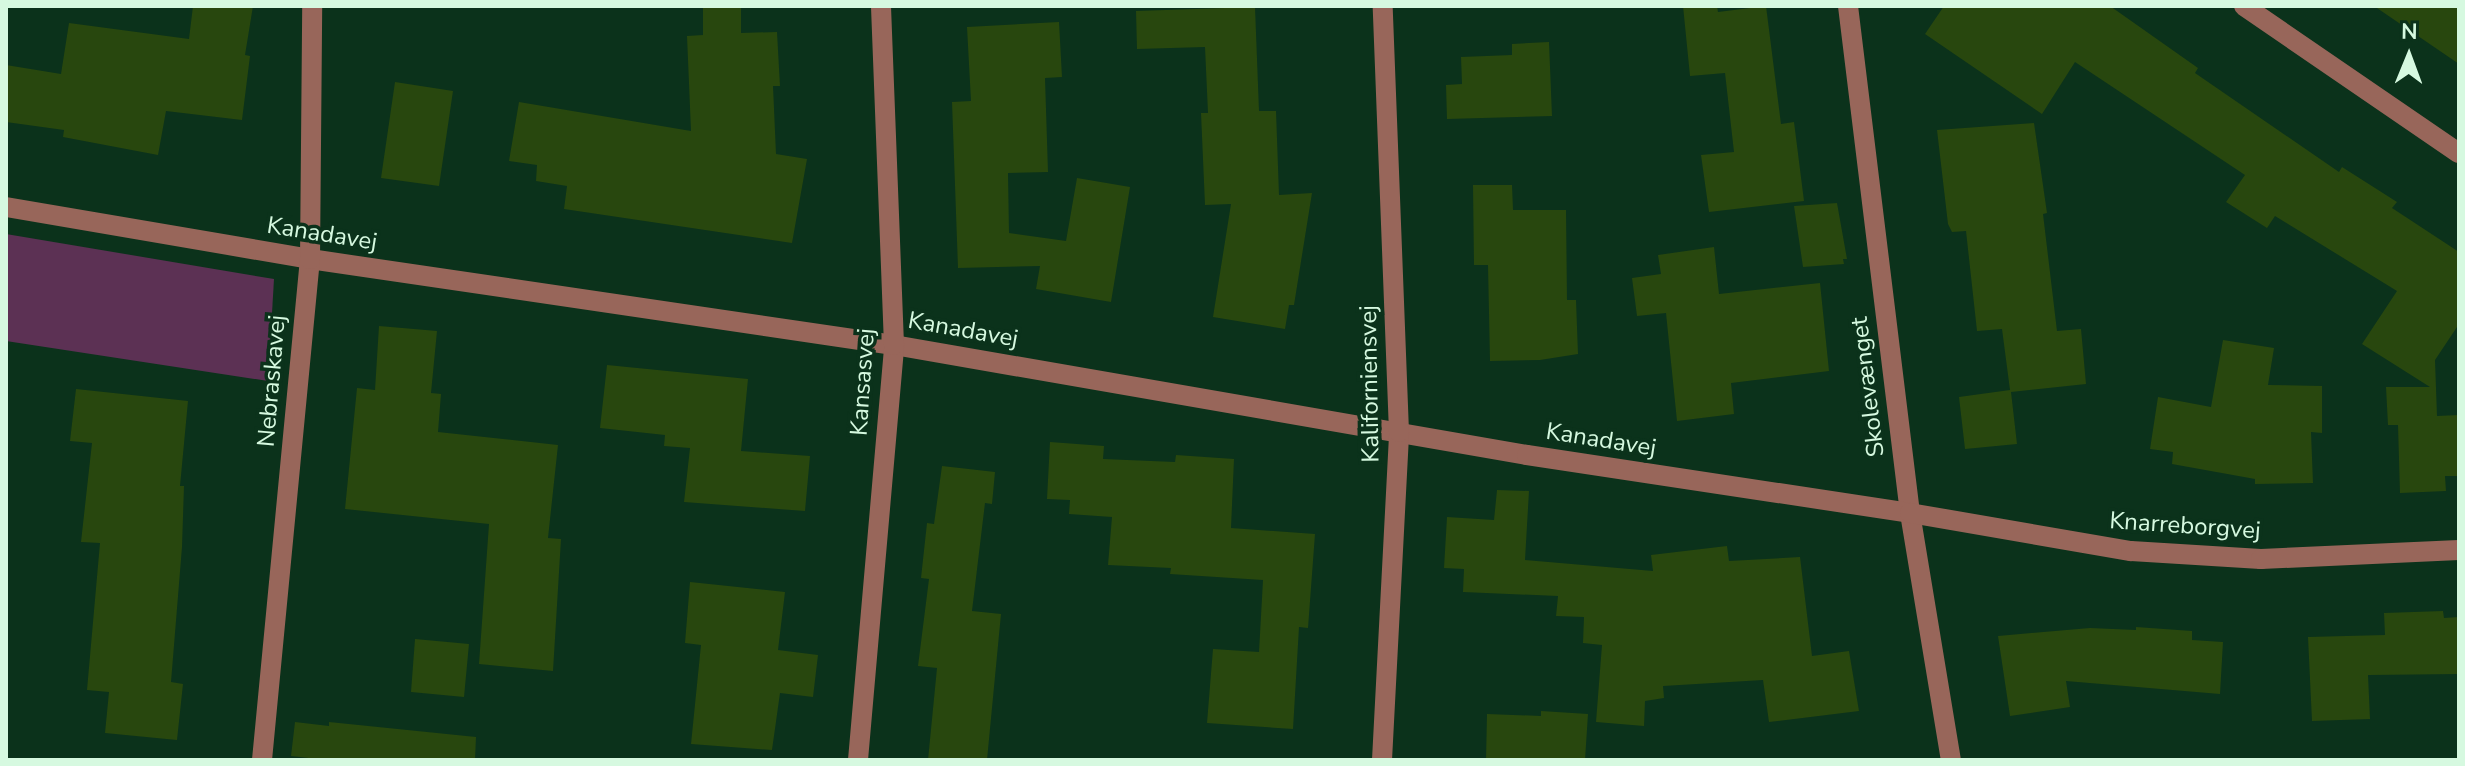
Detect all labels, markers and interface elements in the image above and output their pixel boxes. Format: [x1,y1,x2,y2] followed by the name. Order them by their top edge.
[2369,16,2449,96] north arrow
[2401,17,2418,47] text: N
[265,211,379,257] street label: Kanadavej
[1354,305,1386,463] street label: Kaliforniensvej
[906,306,1020,354] street label: Kanadavej
[252,314,292,448] street label: Nebraskavej
[1845,315,1891,459] street label: Skolevænget
[845,327,881,437] street label: Kansasvej
[1544,417,1658,463] street label: Kanadavej
[2108,506,2262,546] street label: Knarreborgvej

